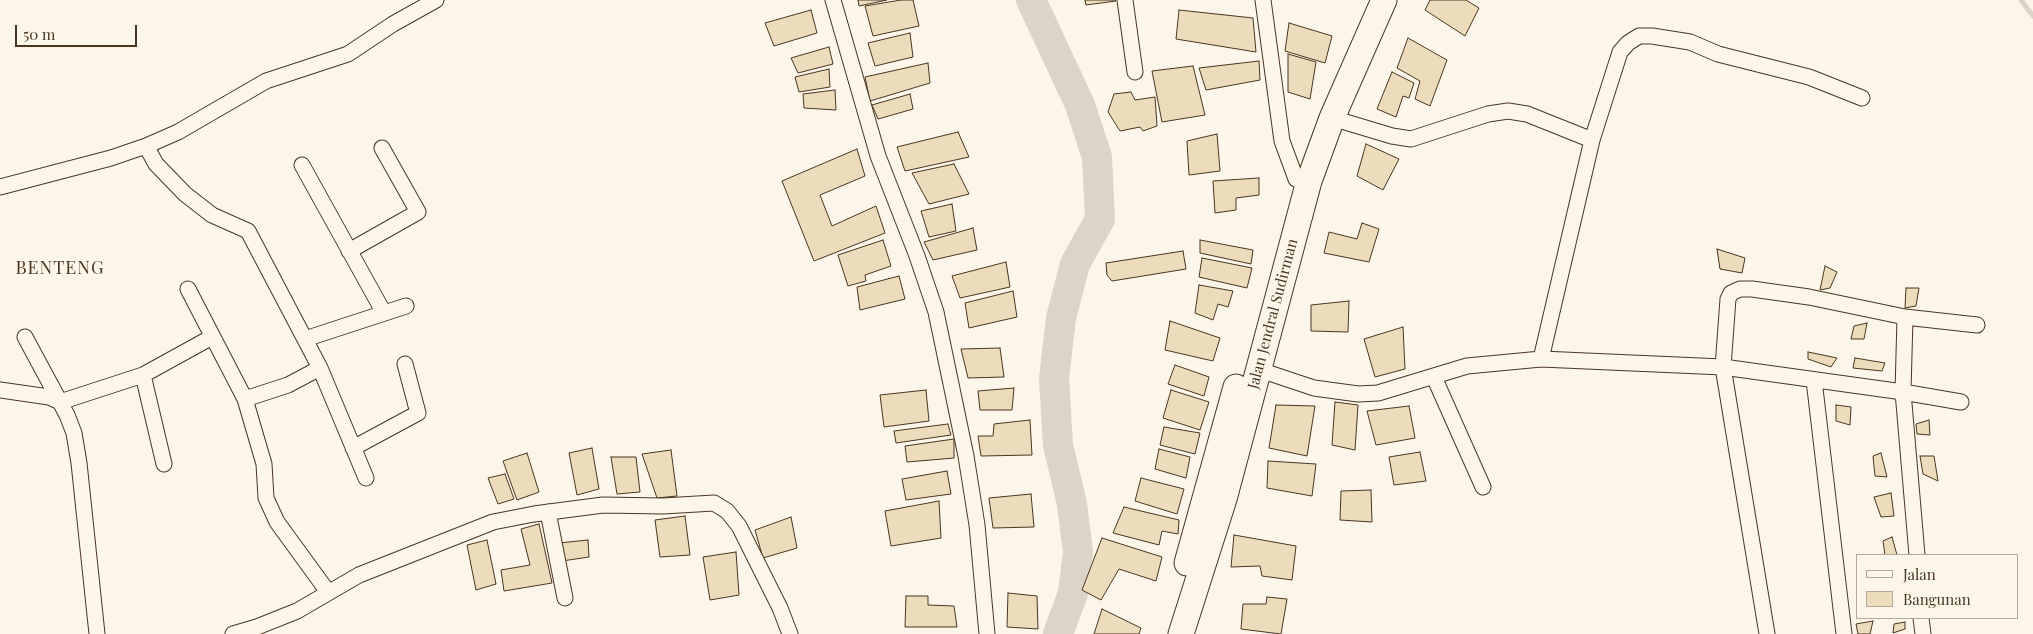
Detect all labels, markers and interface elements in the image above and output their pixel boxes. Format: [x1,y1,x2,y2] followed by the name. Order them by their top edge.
[18,15,140,47] scale bar
[23,24,55,44] text: 50 m
[1244,237,1302,391] street label: Jalan Jendral Sudirman
[15,257,105,279] district label: BENTENG
[1856,554,2018,619] legend
[1903,564,1936,584] text: Jalan
[1903,589,1971,609] text: Bangunan

